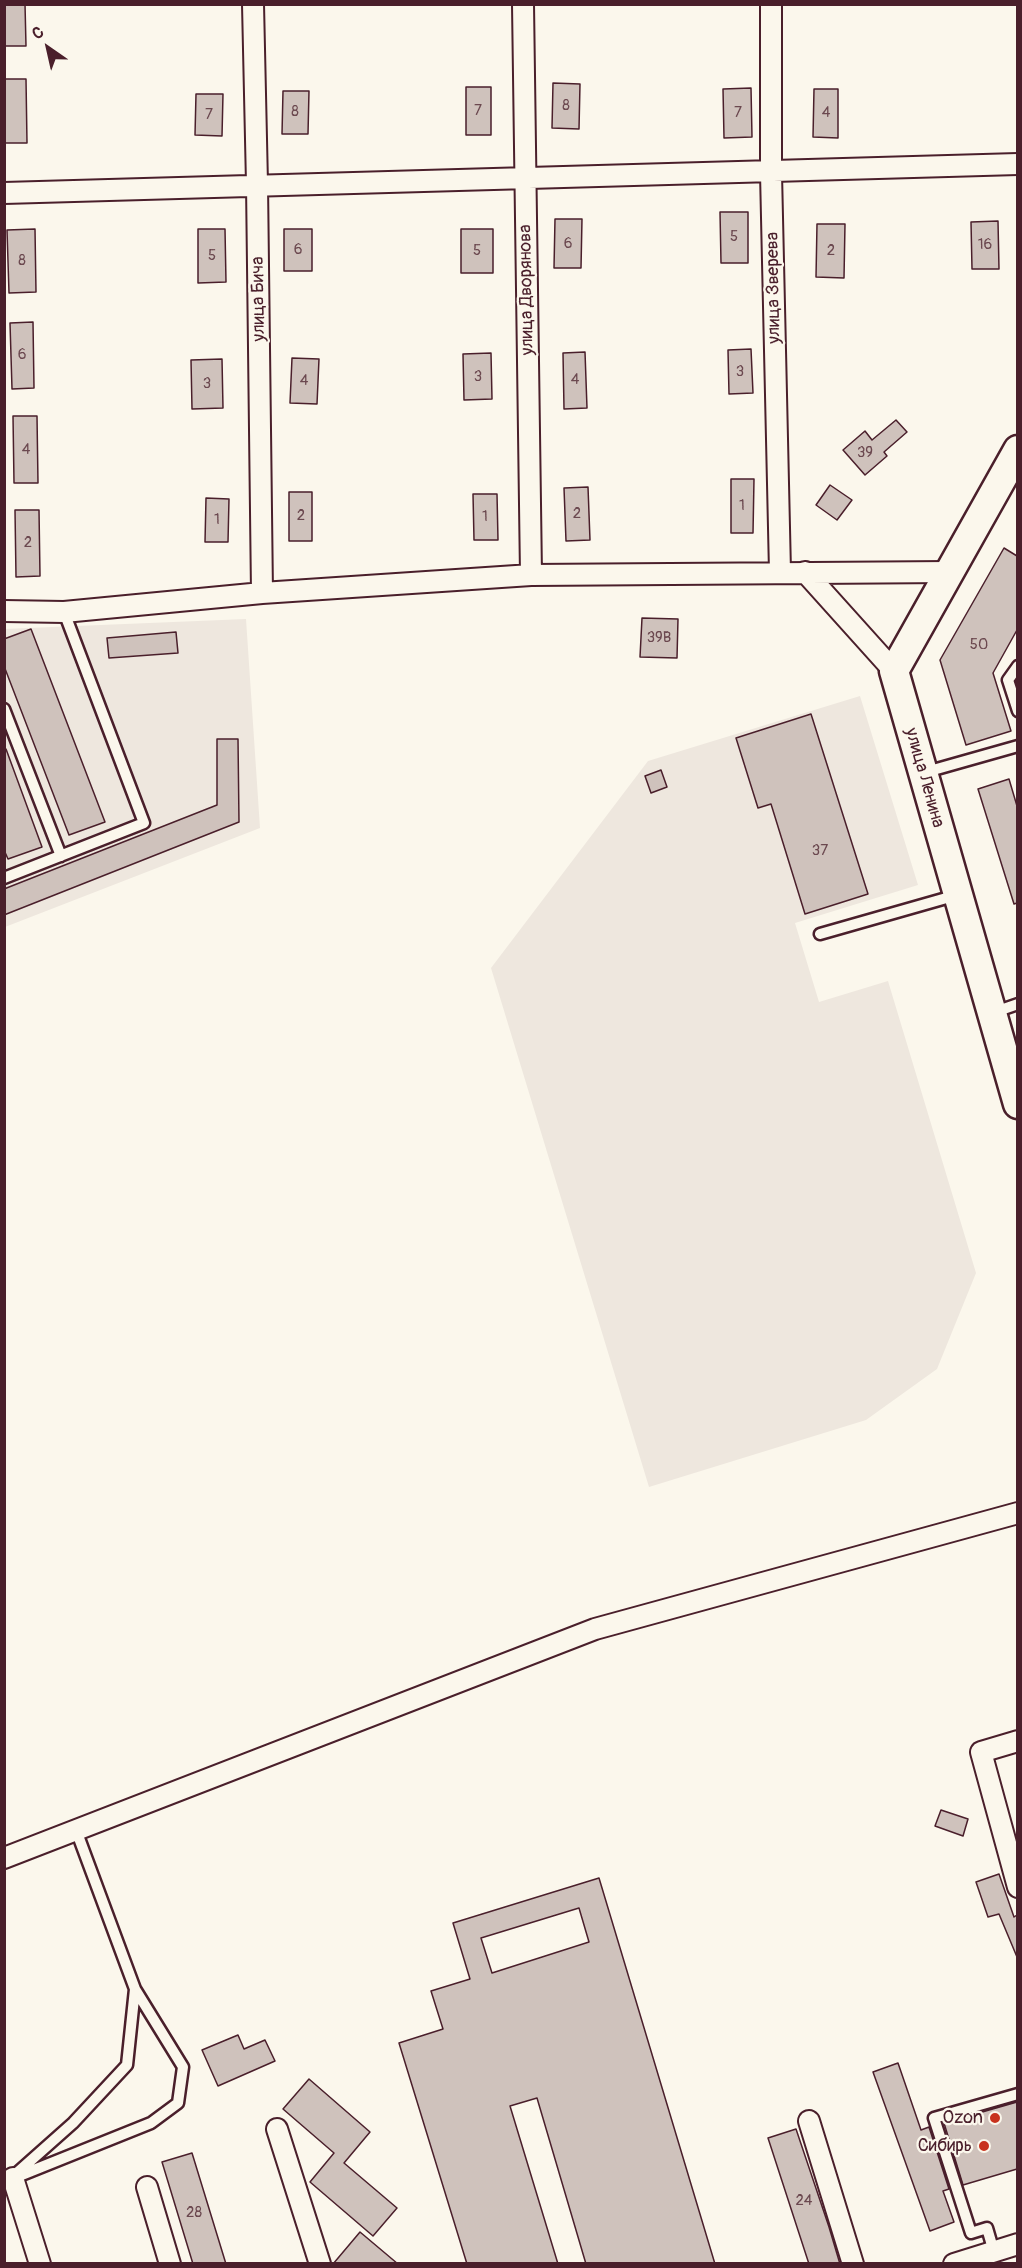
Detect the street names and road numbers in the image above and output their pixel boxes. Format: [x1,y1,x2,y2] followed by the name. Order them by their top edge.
[515,224,539,356] street label: улица Дворянова
[762,232,786,344] street label: улица Зверева
[247,256,271,342] street label: улица Бича
[899,726,949,830] street label: улица Ленина

